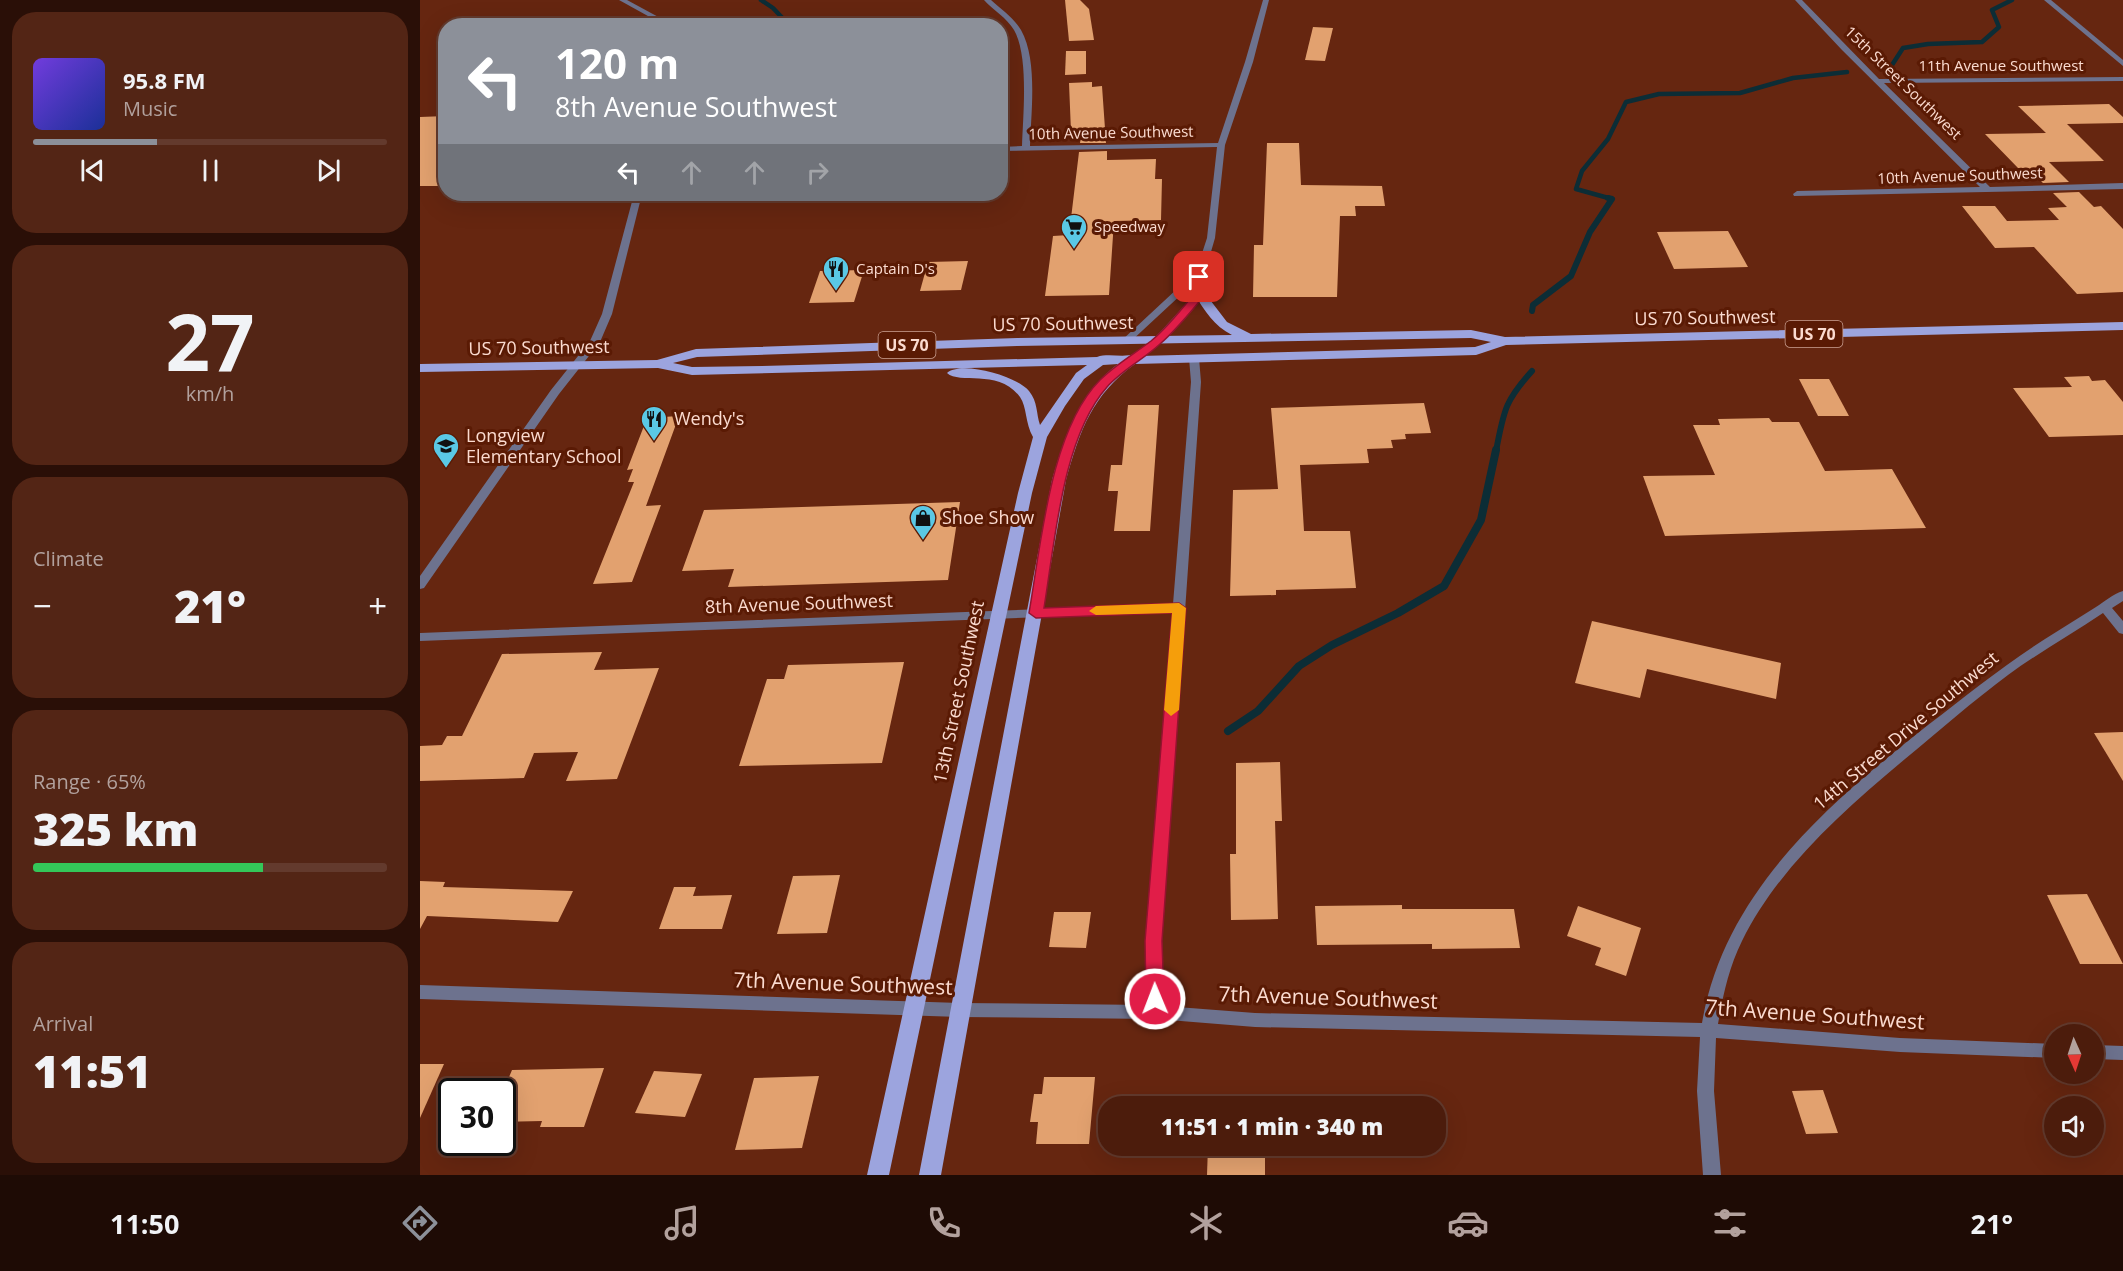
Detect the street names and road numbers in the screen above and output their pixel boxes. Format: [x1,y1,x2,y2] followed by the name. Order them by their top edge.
[1841,21,1966,143] street label: 15th Street Southwest
[1918,55,2084,75] street label: 11th Avenue Southwest
[1028,121,1194,143] street label: 10th Avenue Southwest
[1877,162,2043,188] street label: 10th Avenue Southwest
[1634,304,1776,330] street label: US 70 Southwest
[992,310,1134,336] street label: US 70 Southwest
[1786,321,1842,347] road number: US 70
[878,332,936,358] road number: US 70
[468,334,610,360] street label: US 70 Southwest
[705,588,893,618] street label: 8th Avenue Southwest
[927,598,989,785] street label: 13th Street Southwest
[1808,646,2003,815] street label: 14th Street Drive Southwest
[733,965,953,1001] street label: 7th Avenue Southwest
[1218,979,1438,1015] street label: 7th Avenue Southwest
[1705,992,1925,1036] street label: 7th Avenue Southwest

